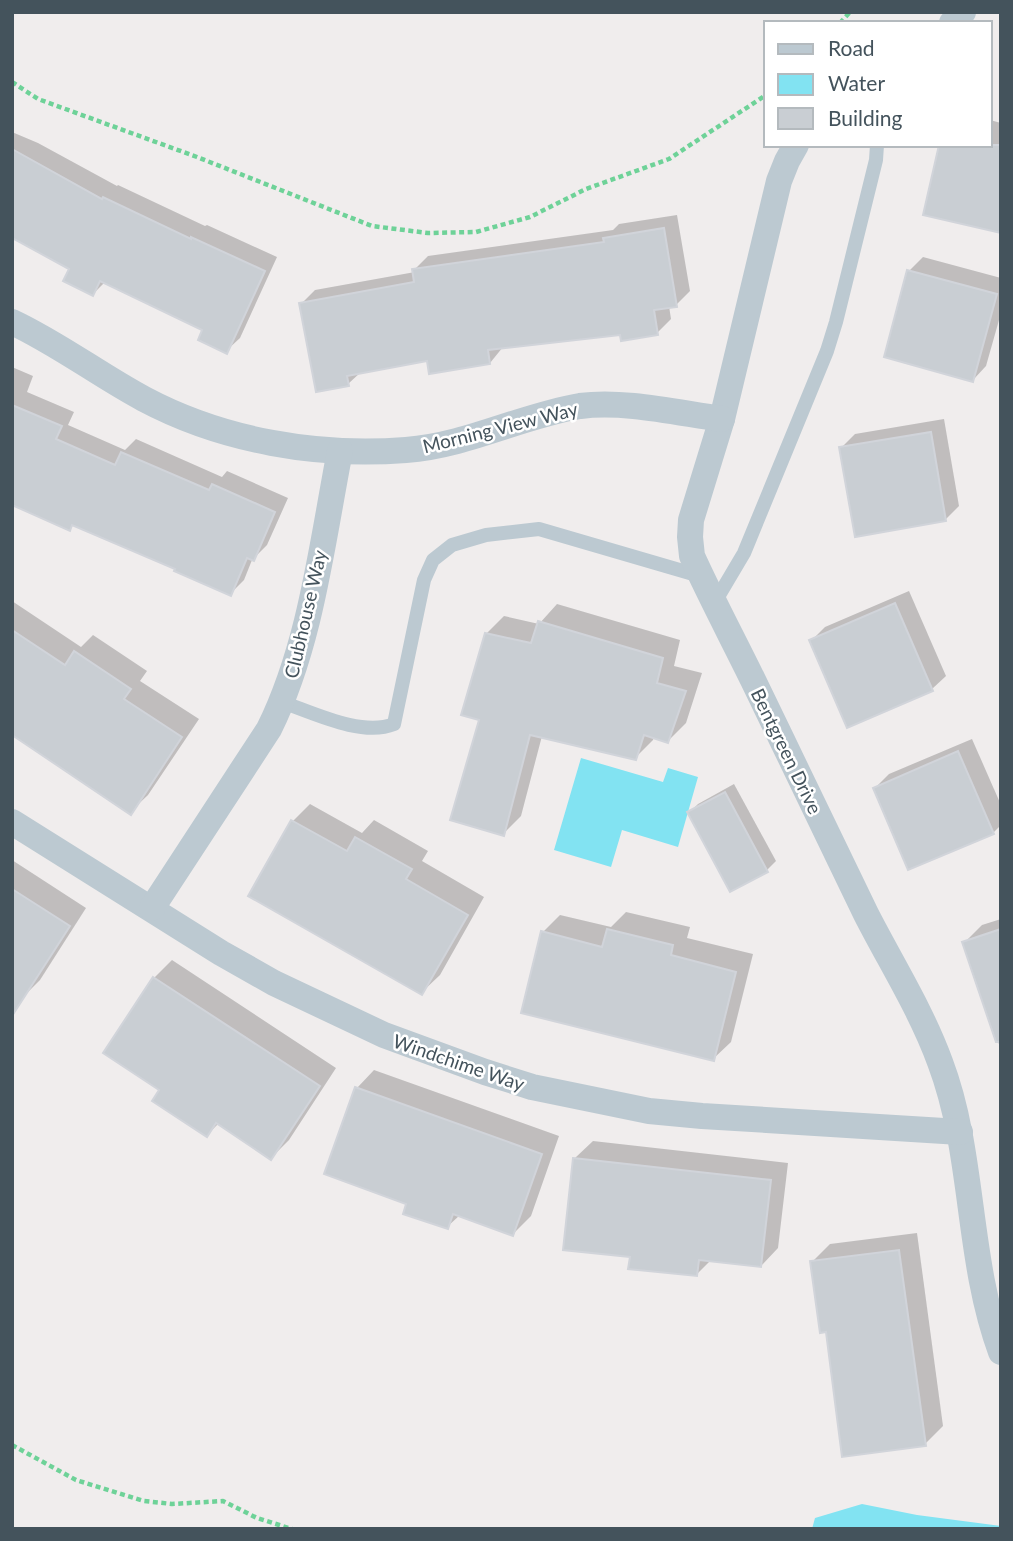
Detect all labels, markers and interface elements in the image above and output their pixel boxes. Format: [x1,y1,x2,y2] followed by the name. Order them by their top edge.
[764,21,992,147] legend
[828,35,875,60] text: Road
[828,70,885,95] text: Water
[828,105,903,130] text: Building
[420,397,580,457] street label: Morning View Way
[279,547,331,680] street label: Clubhouse Way
[747,685,827,817] street label: Bentgreen Drive
[390,1029,528,1095] street label: Windchime Way

